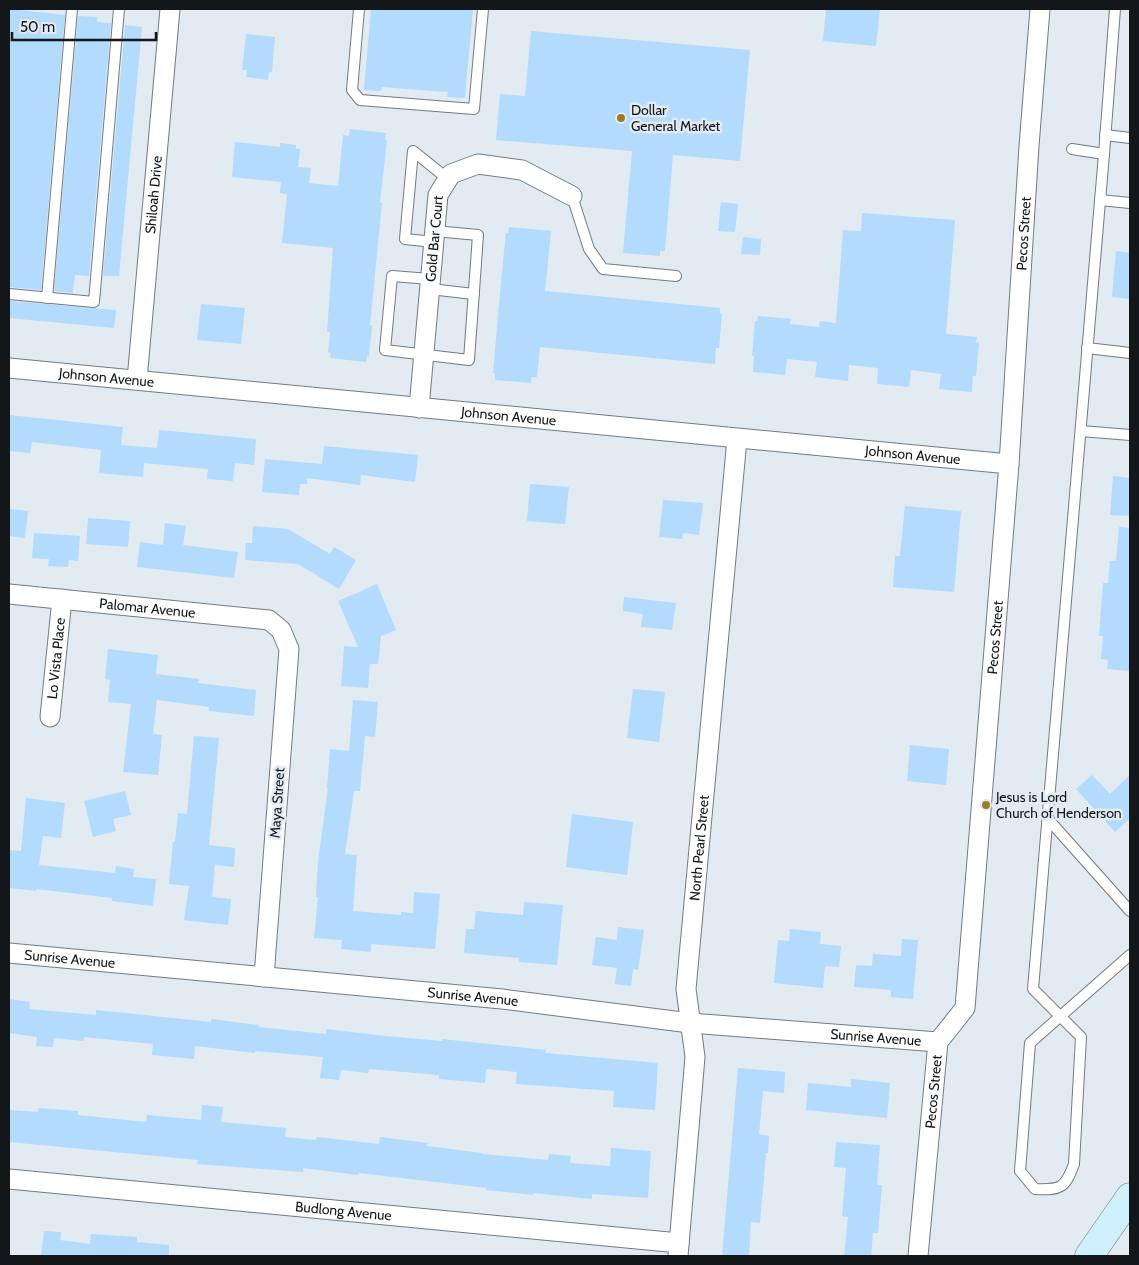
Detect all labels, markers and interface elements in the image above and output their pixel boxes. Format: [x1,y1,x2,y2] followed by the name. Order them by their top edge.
[12,10,156,42] scale bar
[20,18,55,36] text: 50 m
[631,101,721,135] place label: Dollar General Market
[615,112,627,124] marker: Dollar General Market
[141,155,166,235] street label: Shiloah Drive
[421,194,447,283] street label: Gold Bar Court
[1012,196,1035,271] street label: Pecos Street
[57,364,155,391] street label: Johnson Avenue
[459,402,557,429] street label: Johnson Avenue
[864,441,961,468] street label: Johnson Avenue
[98,594,196,622] street label: Palomar Avenue
[983,600,1007,675] street label: Pecos Street
[43,617,69,700] street label: Lo Vista Place
[266,767,288,839] street label: Maya Street
[995,788,1122,822] place label: Jesus is Lord Church of Henderson
[685,794,713,901] street label: North Pearl Street
[980,799,992,811] marker: Jesus is Lord Church of Henderson
[23,945,116,972] street label: Sunrise Avenue
[427,983,519,1010] street label: Sunrise Avenue
[830,1025,922,1050] street label: Sunrise Avenue
[921,1054,946,1129] street label: Pecos Street
[294,1197,392,1225] street label: Budlong Avenue

